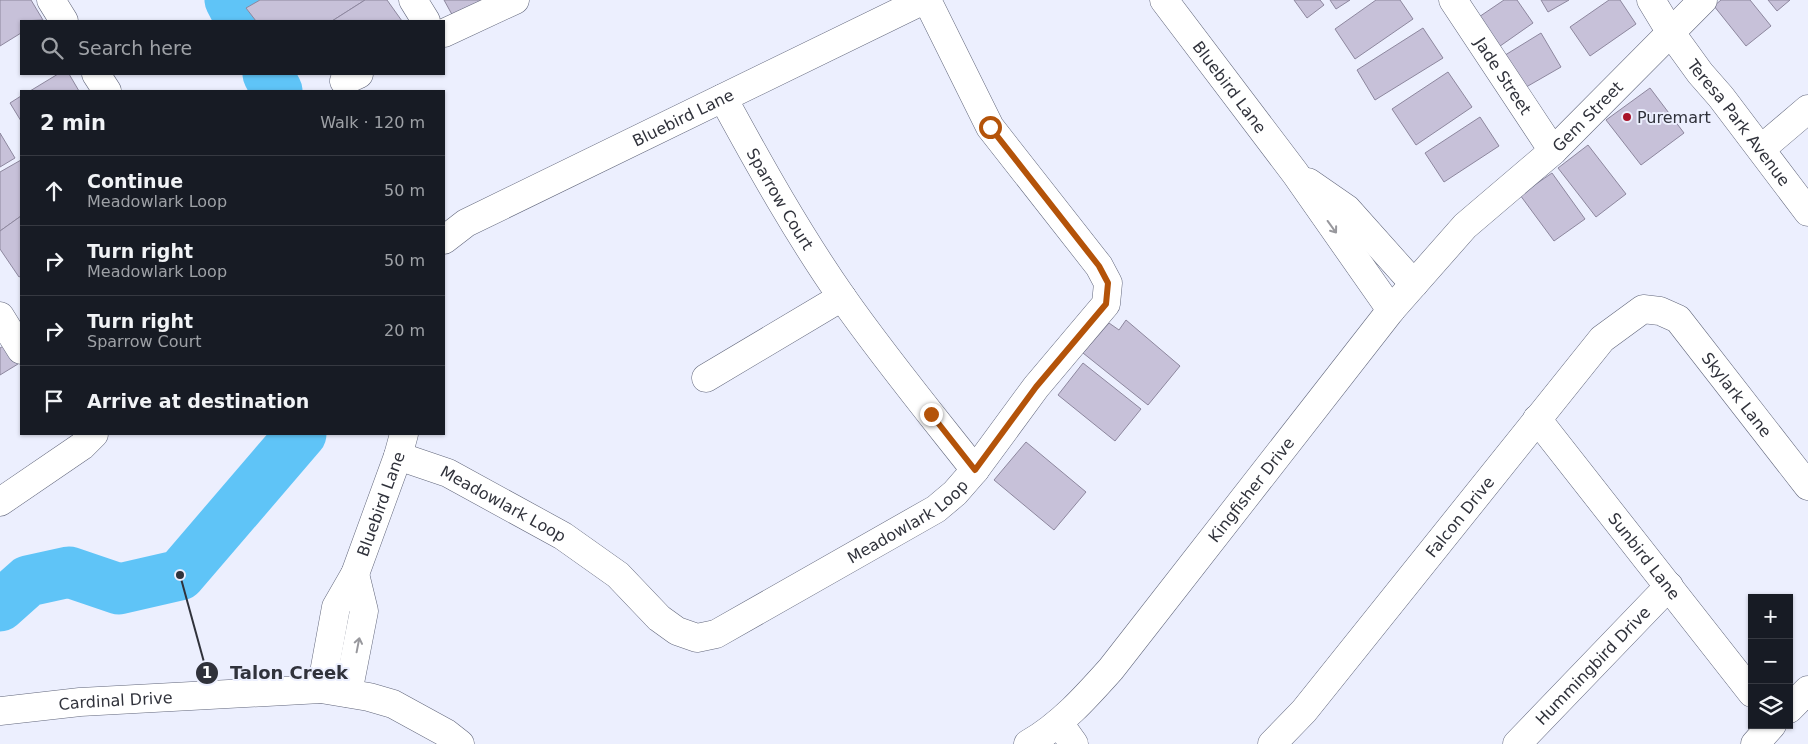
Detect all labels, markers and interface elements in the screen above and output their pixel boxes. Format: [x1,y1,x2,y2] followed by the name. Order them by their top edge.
[20,20,445,75] search box
[1470,33,1536,118] street label: Jade Street
[38,34,66,62] icon: search
[78,37,192,59] text: Search here
[1189,37,1271,137] street label: Bluebird Lane
[1683,55,1794,190] street label: Teresa Park Avenue
[1548,77,1626,156] street label: Gem Street
[629,85,737,150] street label: Bluebird Lane
[1637,108,1711,127] place label: Puremart
[40,111,106,135] text: 2 min
[1621,111,1633,123] marker: Puremart
[320,113,425,132] text: Walk · 120 m
[979,116,1002,139] route start
[743,145,818,253] street label: Sparrow Court
[87,170,183,192] text: Continue
[40,177,68,205] icon: ahead
[384,181,425,200] text: 50 m
[87,192,227,211] text: Meadowlark Loop
[1327,220,1337,234] one-way arrow
[87,240,193,262] text: Turn right
[40,247,68,275] icon: right
[384,251,425,270] text: 50 m
[87,262,227,281] text: Meadowlark Loop
[87,310,193,332] text: Turn right
[40,317,68,345] icon: right
[384,321,425,340] text: 20 m
[87,332,202,351] text: Sparrow Court
[1698,348,1776,441] street label: Skylark Lane
[40,387,68,415] icon: arrive
[87,390,309,412] text: Arrive at destination
[920,403,943,426] route end
[1204,433,1298,546] street label: Kingfisher Drive
[353,449,408,559] street label: Bluebird Lane
[437,461,569,545] street label: Meadowlark Loop
[1421,472,1498,561] street label: Falcon Drive
[844,476,972,567] street label: Meadowlark Loop
[1604,509,1684,603] street label: Sunbird Lane
[1748,594,1793,729] map controls
[1748,594,1793,639] button: +
[1531,602,1654,729] street label: Hummingbird Drive
[353,638,363,654] one-way arrow
[1748,639,1793,684] button: −
[195,656,358,689] callout: Talon Creek
[230,662,349,683] text: Talon Creek
[202,664,212,682] text: 1
[1748,684,1793,729] button: layers
[58,688,173,714] street label: Cardinal Drive

